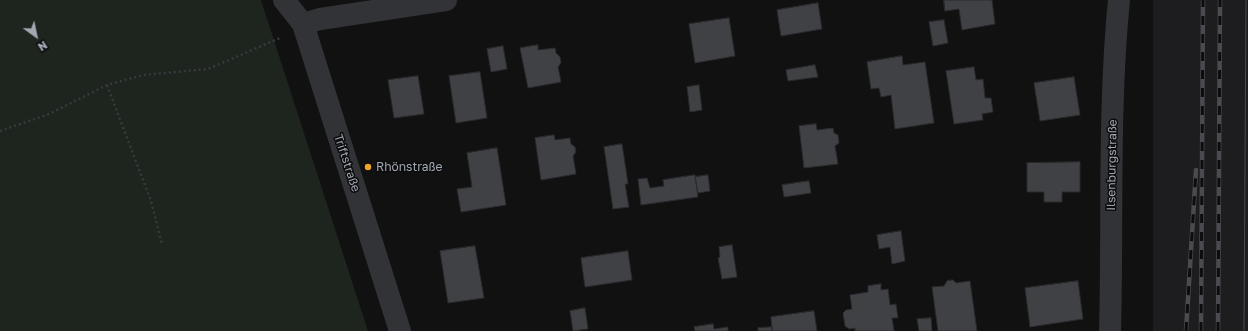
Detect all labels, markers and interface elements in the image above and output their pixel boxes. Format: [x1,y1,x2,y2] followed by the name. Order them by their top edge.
[16,16,56,56] north arrow
[36,39,50,54] text: N
[1104,119,1120,211] street label: Ilsenburgstraße
[331,132,363,194] street label: Triftstraße
[376,160,443,174] place label: Rhönstraße
[363,162,373,172] marker: Rhönstraße

